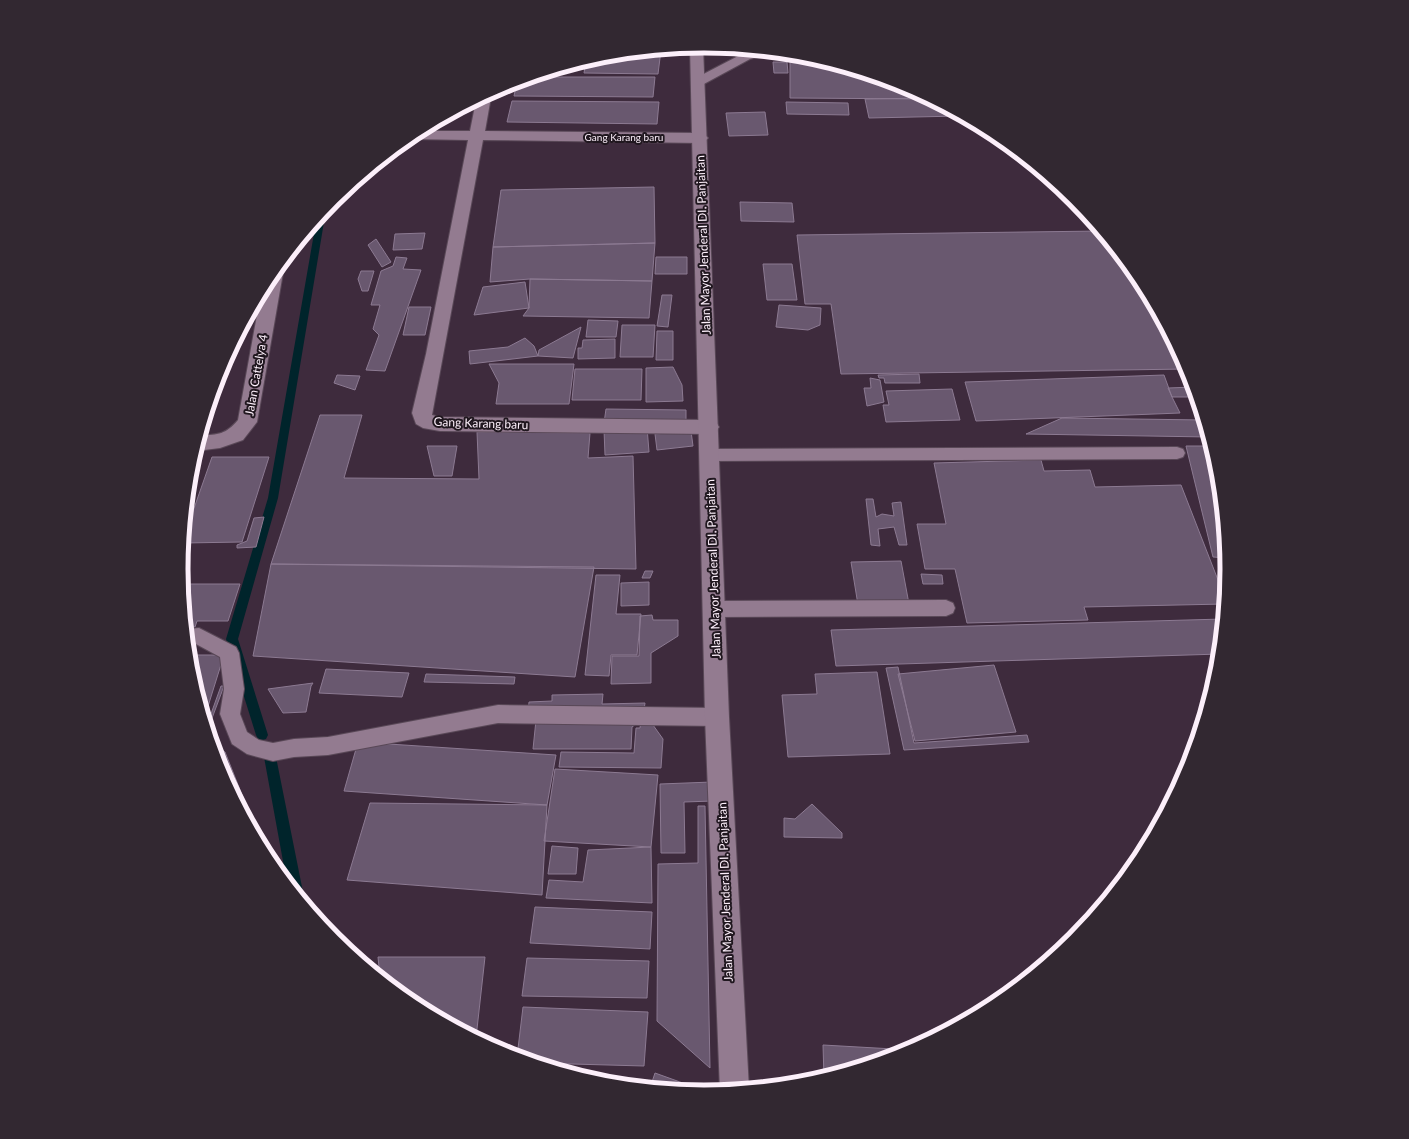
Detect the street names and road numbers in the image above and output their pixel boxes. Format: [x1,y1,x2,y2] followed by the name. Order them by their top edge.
[585,131,663,143] street label: Gang Karang baru
[692,155,714,335] street label: Jalan Mayor Jenderal DI. Panjaitan
[241,333,271,417] street label: Jalan Cattelya 4
[433,414,529,432] street label: Gang Karang baru
[702,479,724,659] street label: Jalan Mayor Jenderal DI. Panjaitan
[714,802,736,982] street label: Jalan Mayor Jenderal DI. Panjaitan

